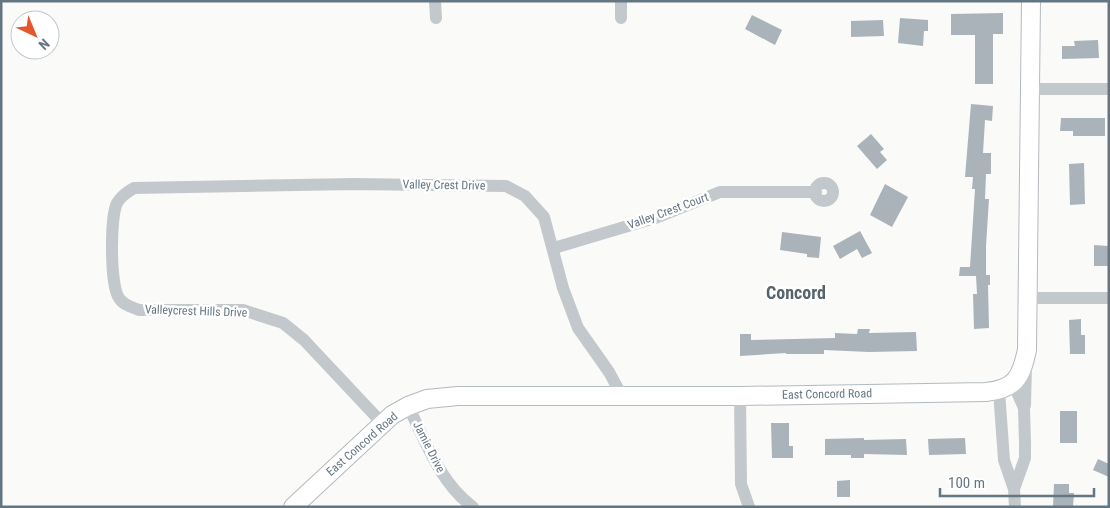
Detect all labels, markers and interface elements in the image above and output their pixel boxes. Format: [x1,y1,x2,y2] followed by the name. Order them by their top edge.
[10,10,60,60] north arrow
[35,36,53,53] text: N
[403,177,486,193] street label: Valley Crest Drive
[626,190,711,232] street label: Valley Crest Court
[766,282,826,303] district label: Concord
[145,302,248,320] street label: Valleycrest Hills Drive
[782,386,872,402] street label: East Concord Road
[323,409,401,479] street label: East Concord Road
[410,419,448,475] street label: Jamie Drive
[940,466,1094,498] scale bar
[948,474,985,492] text: 100 m

